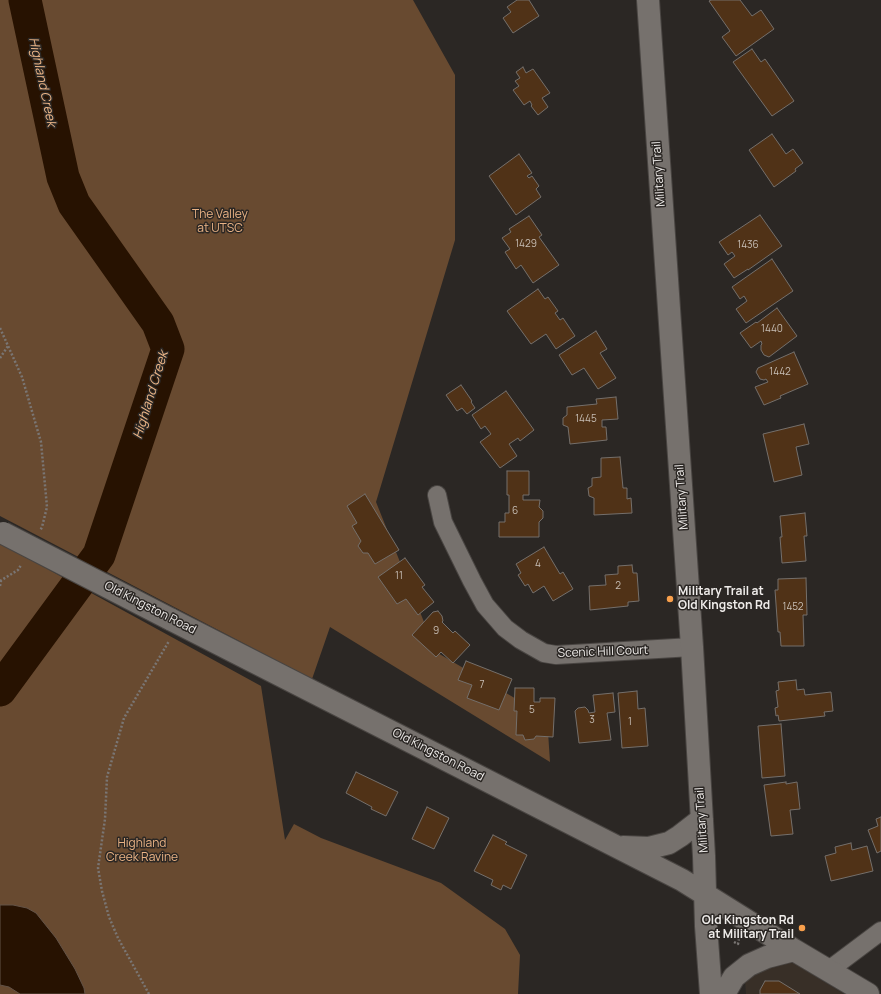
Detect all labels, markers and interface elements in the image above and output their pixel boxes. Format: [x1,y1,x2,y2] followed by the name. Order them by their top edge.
[25,36,59,128] water label: Highland Creek
[650,141,668,207] street label: Military Trail
[192,208,248,236] park label: The Valley at UTSC
[515,238,537,250] house number: 1429
[737,239,759,251] house number: 1436
[761,323,783,335] house number: 1440
[130,349,172,441] water label: Highland Creek
[769,366,791,378] house number: 1442
[575,413,597,425] house number: 1445
[673,464,691,530] street label: Military Trail
[512,505,518,517] house number: 6
[535,558,541,570] house number: 4
[395,570,403,582] house number: 11
[102,579,198,637] street label: Old Kingston Road
[615,580,621,592] house number: 2
[678,585,770,613] place label: Military Trail at Old Kingston Rd
[665,594,675,604] marker: Military Trail at Old Kingston Rd
[783,601,803,613] house number: 1452
[433,625,439,637] house number: 9
[557,643,649,661] street label: Scenic Hill Court
[479,679,485,691] house number: 7
[529,704,535,716] house number: 5
[589,714,595,726] house number: 3
[628,716,632,728] house number: 1
[390,726,486,784] street label: Old Kingston Road
[693,787,711,853] street label: Military Trail
[106,837,178,865] park label: Highland Creek Ravine
[702,914,794,942] place label: Old Kingston Rd at Military Trail
[797,923,807,933] marker: Old Kingston Rd at Military Trail

